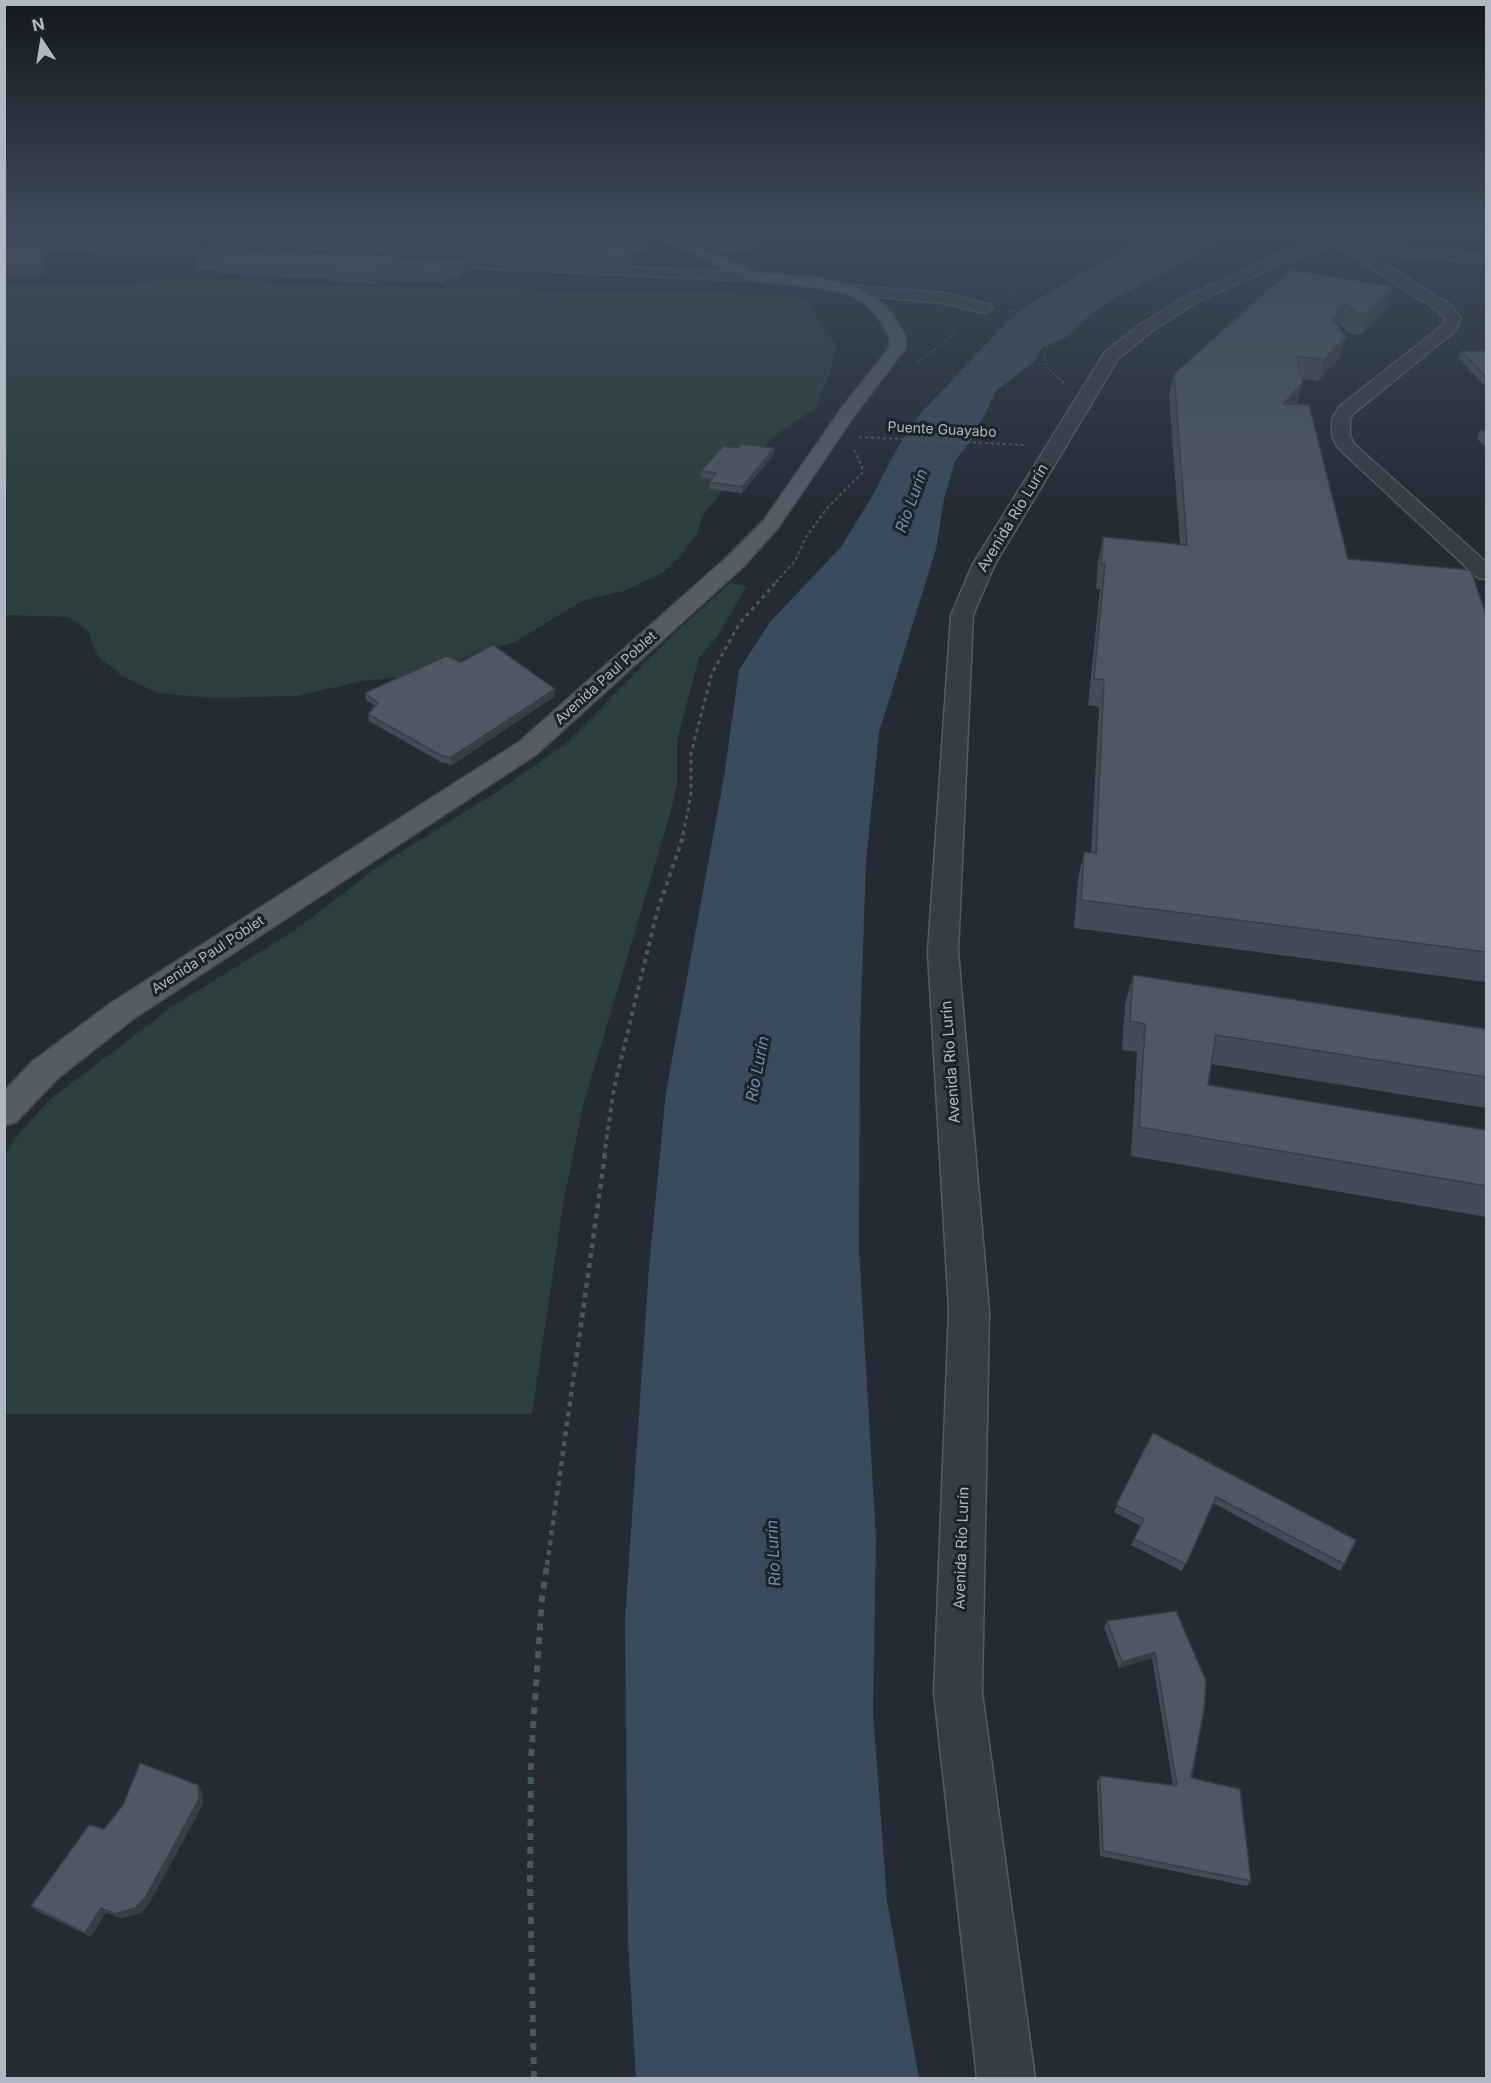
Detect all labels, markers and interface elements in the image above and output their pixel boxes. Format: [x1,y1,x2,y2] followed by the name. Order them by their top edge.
[12,12,72,72] north arrow
[30,13,46,35] text: N
[887,419,997,441] street label: Puente Guayabo
[974,461,1052,575] street label: Avenida Río Lurín
[892,467,932,535] water label: Río Lurín
[552,628,660,728] street label: Avenida Paul Poblet
[149,912,267,998] street label: Avenida Paul Poblet
[938,1000,964,1124] street label: Avenida Río Lurín
[742,1035,774,1103] water label: Río Lurín
[951,1486,973,1610] street label: Avenida Río Lurín
[763,1519,785,1587] water label: Río Lurín

